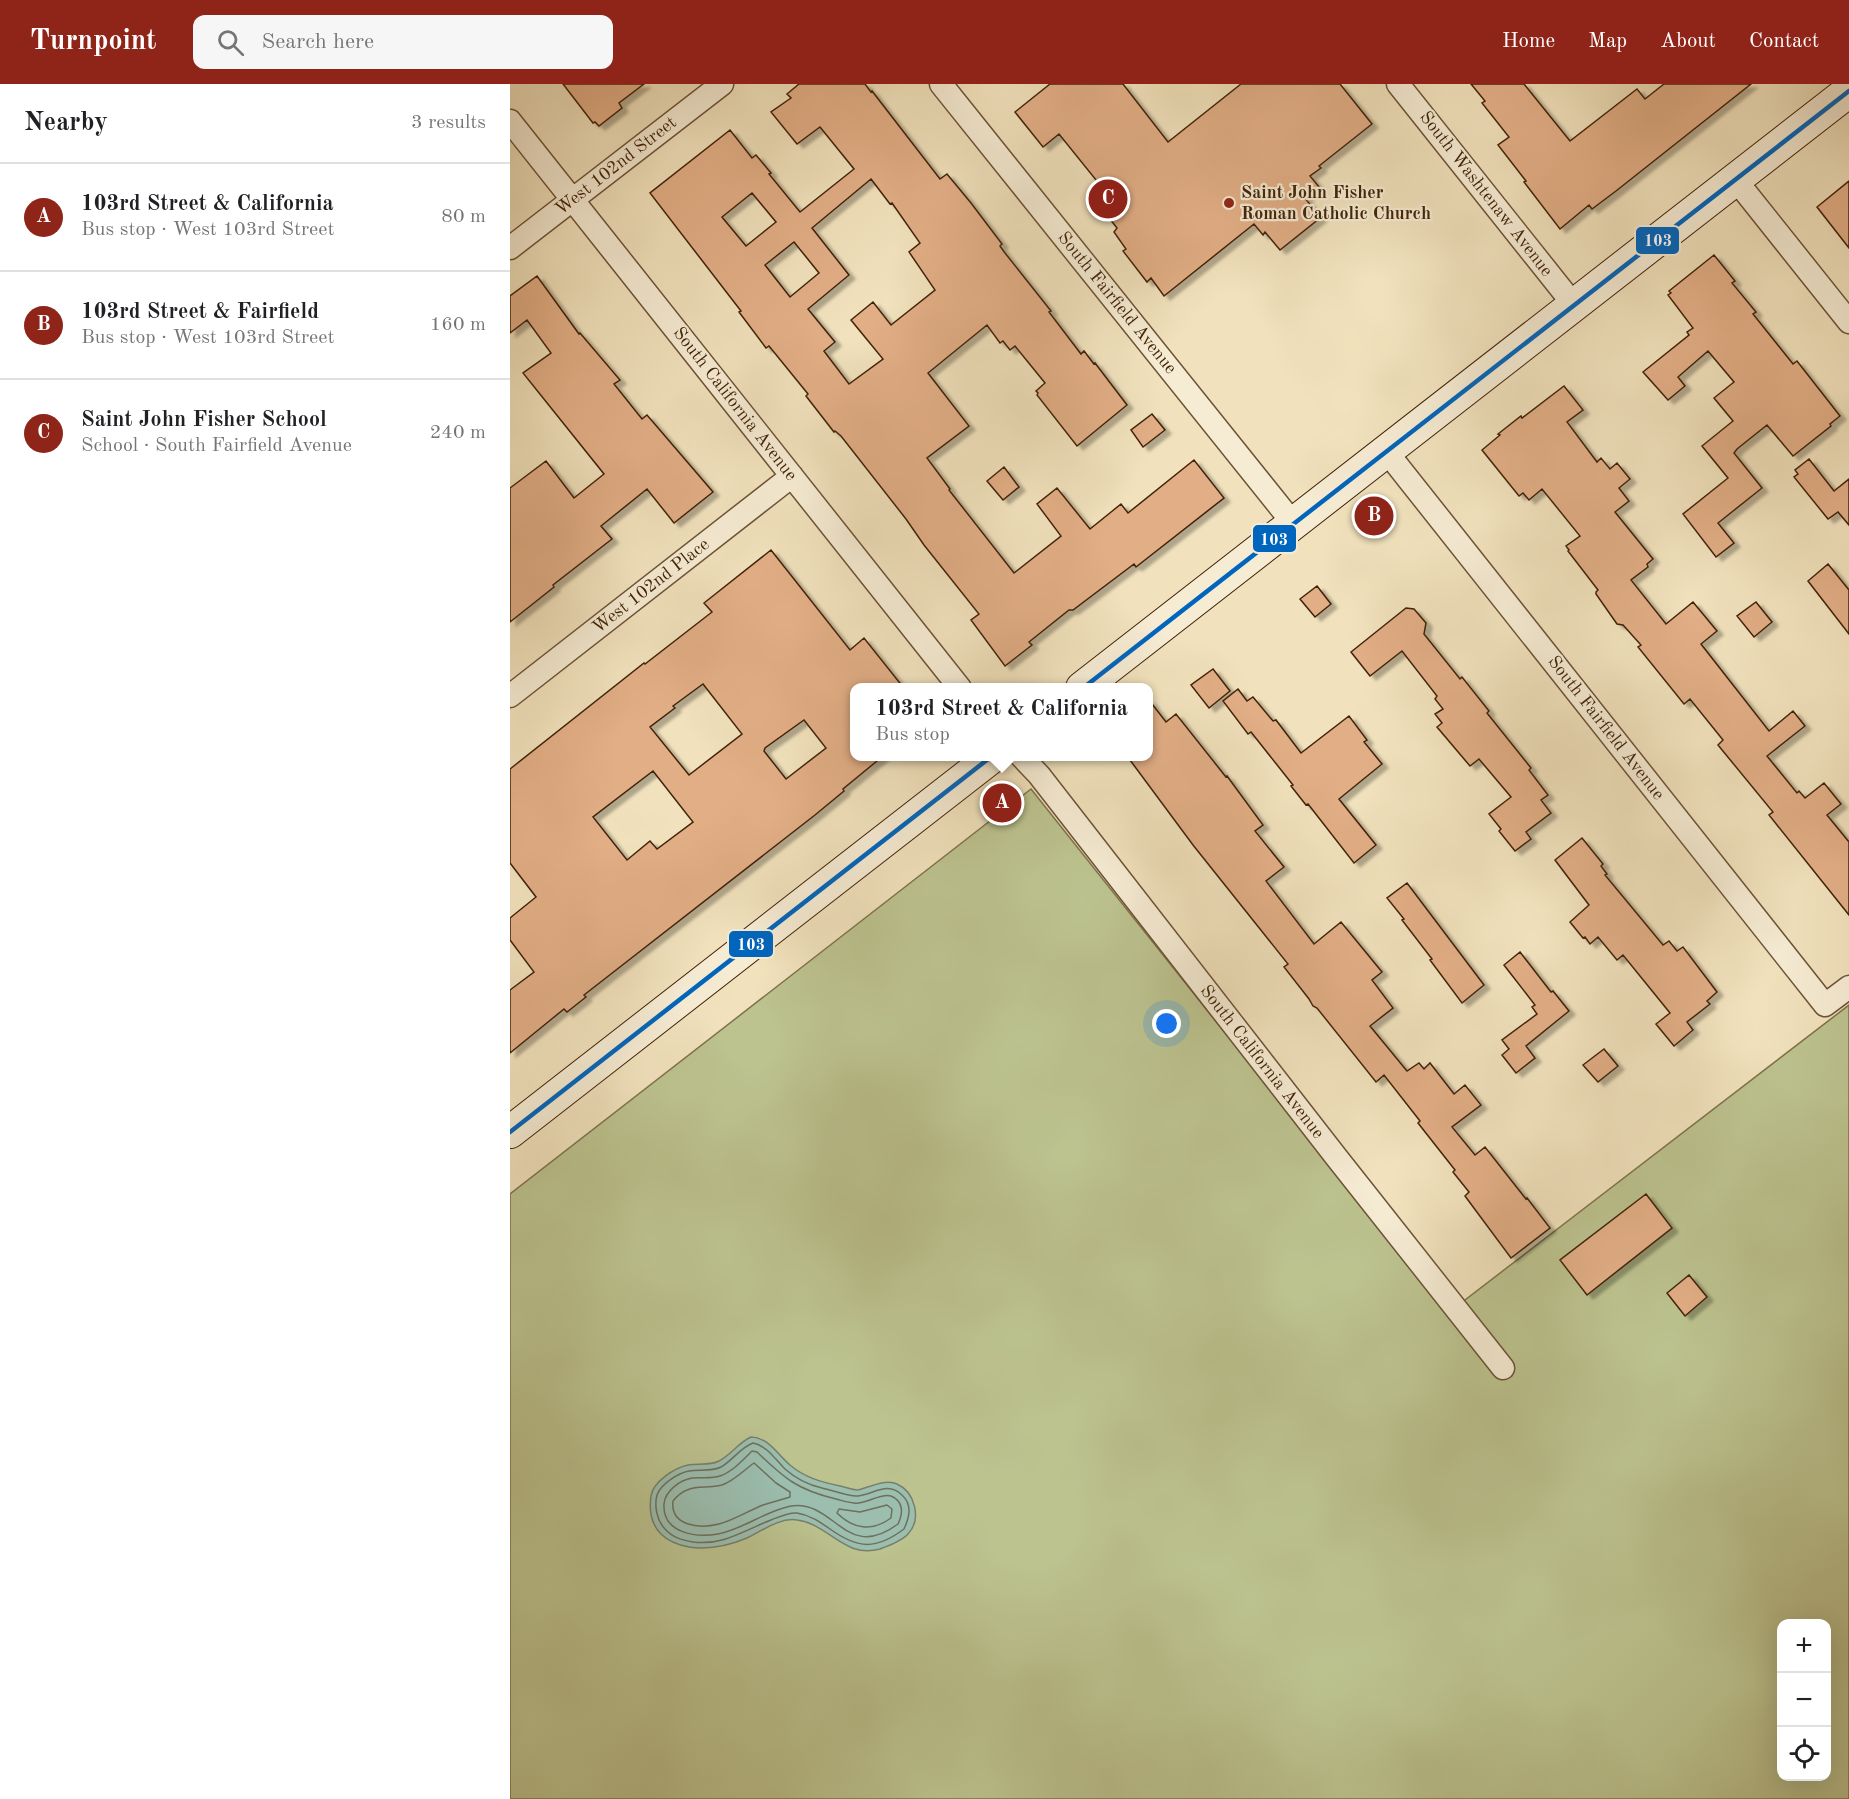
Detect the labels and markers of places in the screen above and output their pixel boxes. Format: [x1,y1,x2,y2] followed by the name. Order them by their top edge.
[1088,176,1128,222] pin: C
[1241,184,1431,223] place label: Saint John Fisher Roman Catholic Church
[1222,196,1236,210] marker: Saint John Fisher Roman Catholic Church
[1354,494,1394,538] pin: B
[982,780,1022,826] pin: A

